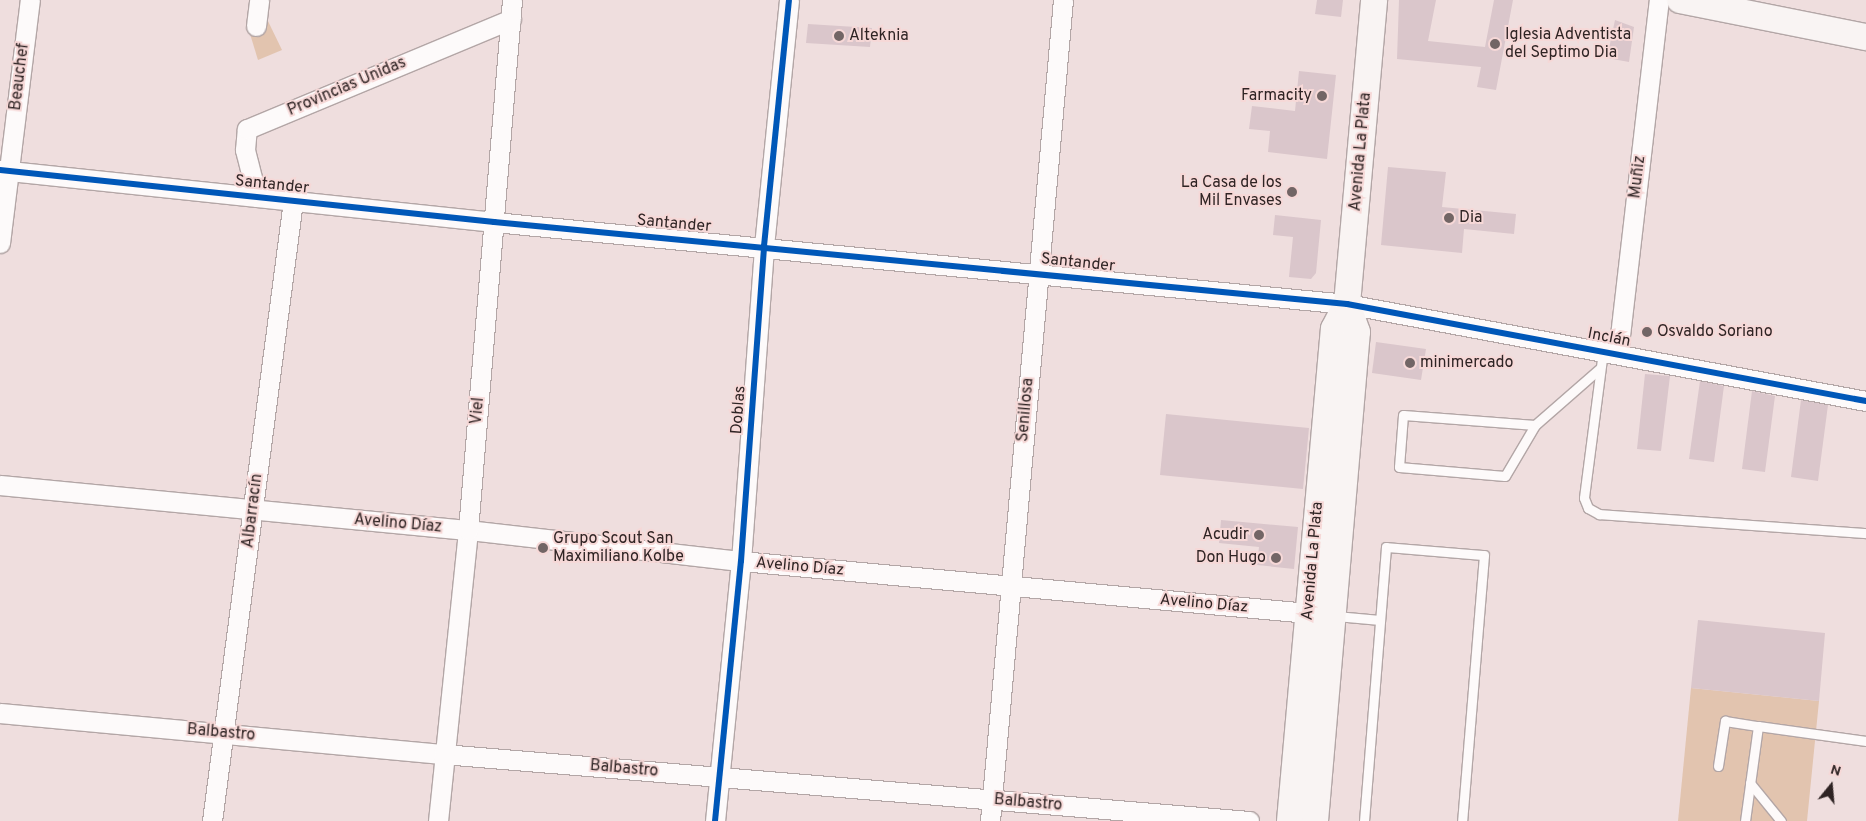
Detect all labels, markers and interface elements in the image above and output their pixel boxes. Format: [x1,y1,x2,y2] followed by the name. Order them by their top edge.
[1505,25,1632,63] place label: Iglesia Adventista del Septimo Dia
[849,26,909,46] place label: Alteknia
[833,30,845,42] marker: Alteknia
[1489,38,1501,50] marker: Iglesia Adventista del Septimo Dia
[6,42,34,112] street label: Beauchef
[285,53,409,121] street label: Provincias Unidas
[1241,86,1312,106] place label: Farmacity
[1316,90,1328,102] marker: Farmacity
[1346,92,1376,212] street label: Avenida La Plata
[1626,154,1650,200] street label: Muñiz
[234,172,310,198] street label: Santander
[1181,173,1282,211] place label: La Casa de los Mil Envases
[1286,186,1298,198] marker: La Casa de los Mil Envases
[1459,208,1482,228] place label: Dia
[636,211,712,237] street label: Santander
[1443,212,1455,224] marker: Dia
[1040,250,1116,276] street label: Santander
[1657,322,1773,342] place label: Osvaldo Soriano
[1586,324,1632,352] street label: Inclán
[1641,326,1653,338] marker: Osvaldo Soriano
[1420,353,1513,373] place label: minimercado
[1404,357,1416,369] marker: minimercado
[1014,377,1038,443] street label: Senillosa
[728,385,750,435] street label: Doblas
[467,397,489,425] street label: Viel
[239,473,267,549] street label: Albarracín
[1298,501,1328,621] street label: Avenida La Plata
[353,511,443,537] street label: Avelino Díaz
[1202,525,1249,545] place label: Acudir
[553,529,684,567] place label: Grupo Scout San Maximiliano Kolbe
[1253,529,1265,541] marker: Acudir
[537,542,549,554] marker: Grupo Scout San Maximiliano Kolbe
[1196,548,1266,568] place label: Don Hugo
[1270,552,1282,564] marker: Don Hugo
[755,554,845,580] street label: Avelino Díaz
[1159,591,1249,617] street label: Avelino Díaz
[186,720,256,746] street label: Balbastro
[589,756,659,782] street label: Balbastro
[1806,761,1856,811] north arrow
[1828,762,1843,781] text: N
[993,790,1063,816] street label: Balbastro

